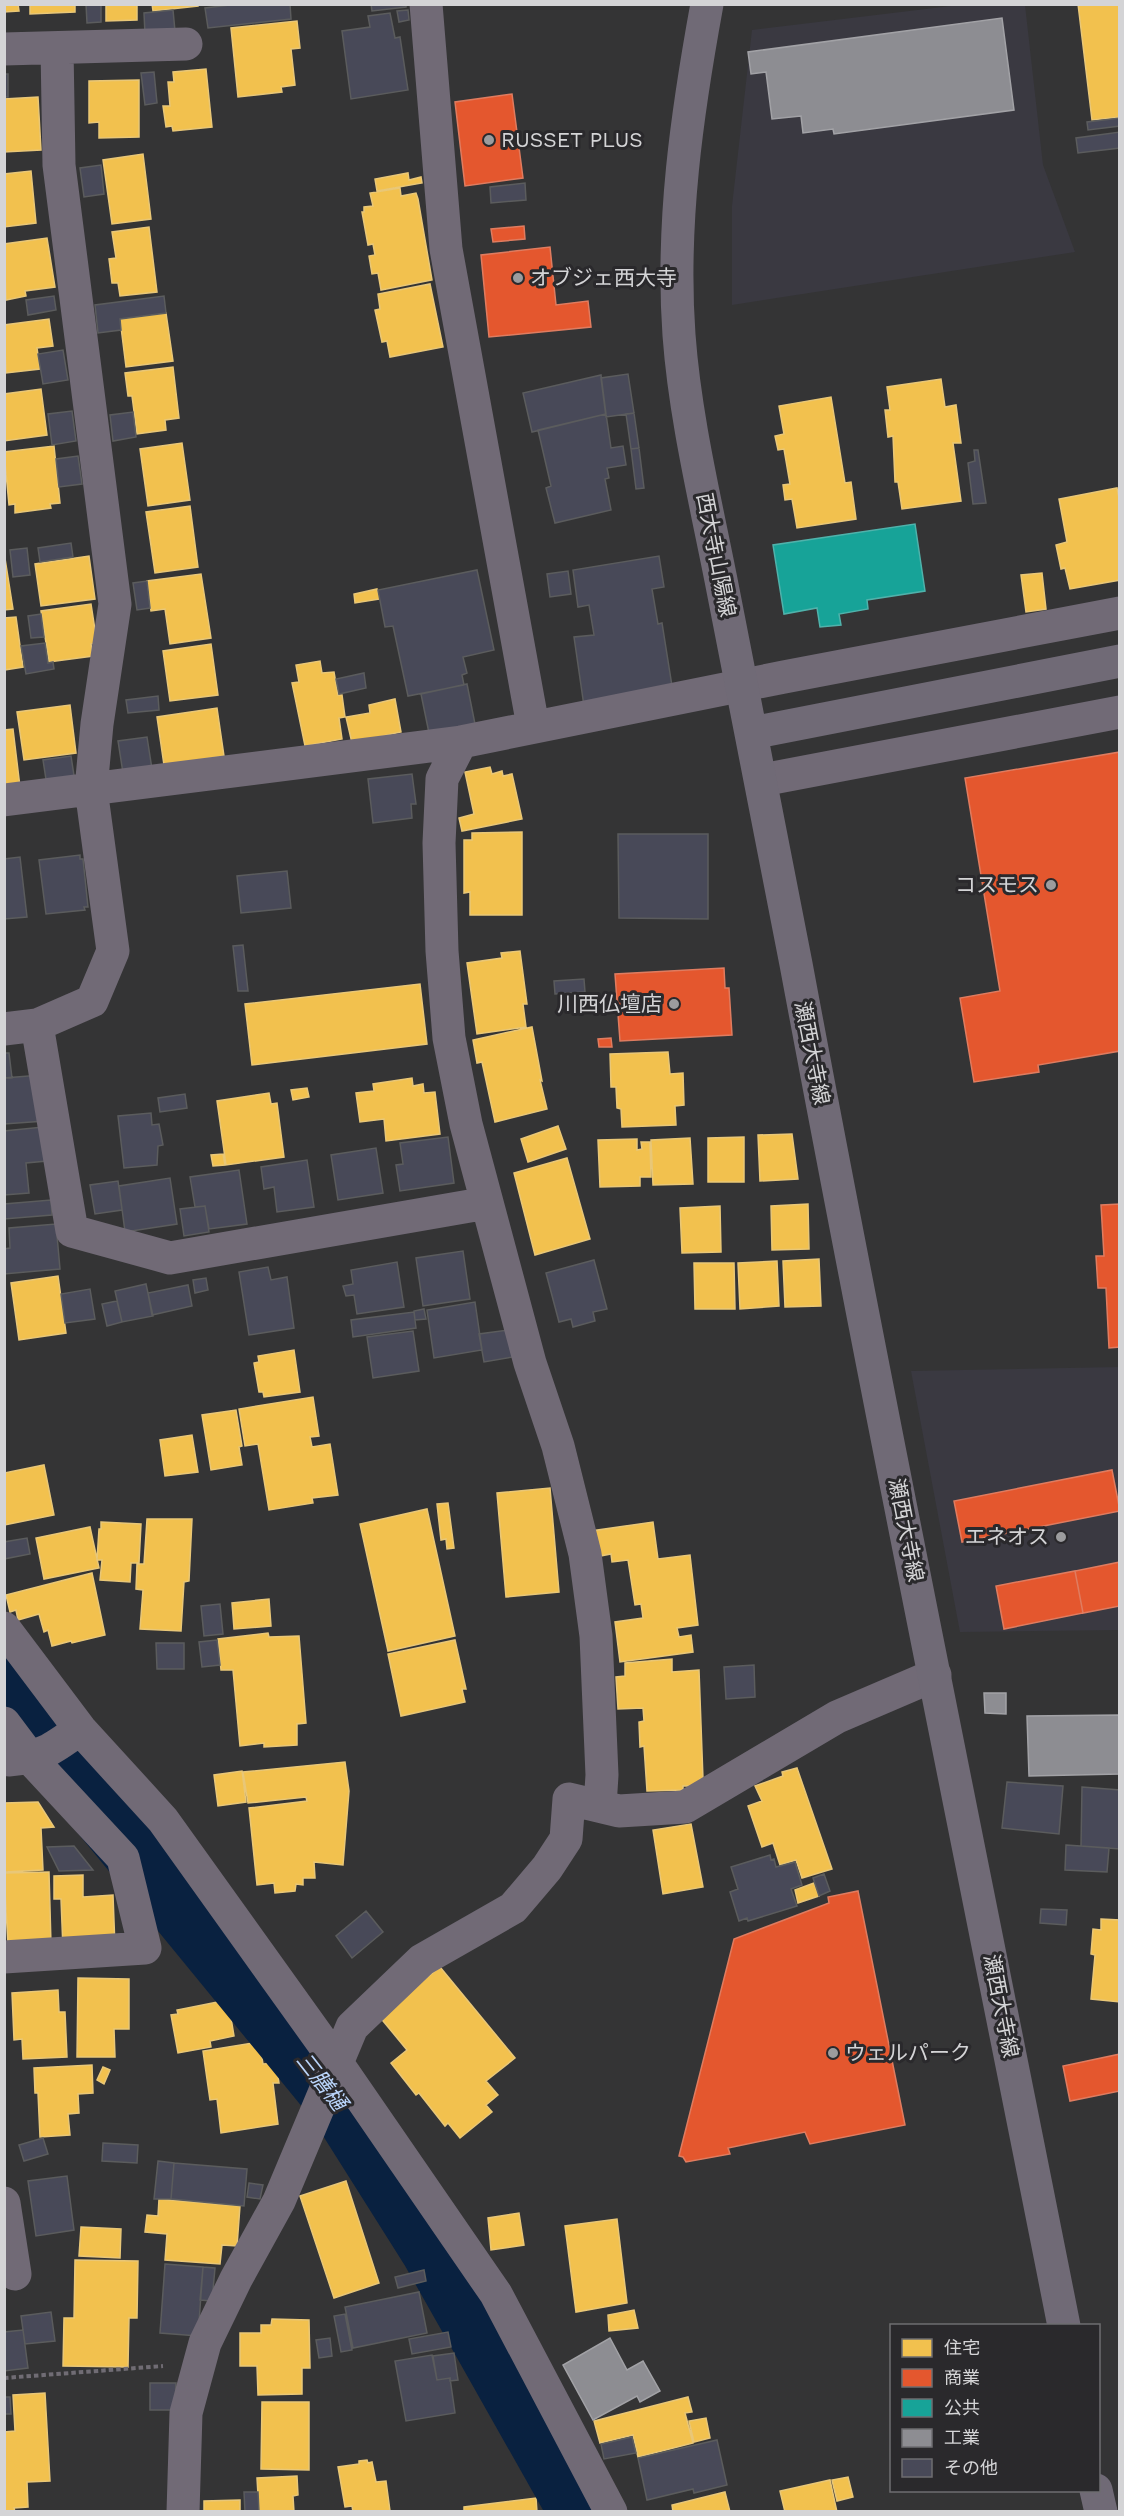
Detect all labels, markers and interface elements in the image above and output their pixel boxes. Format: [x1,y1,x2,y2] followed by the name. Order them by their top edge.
[501,127,643,152] place label: RUSSET PLUS
[482,133,496,147] marker: RUSSET PLUS
[530,265,677,290] place label: オブジェ西大寺
[511,271,525,285] marker: オブジェ西大寺
[692,491,741,619] street label: 西大寺山陽線
[955,872,1039,897] place label: コスモス
[1044,878,1058,892] marker: コスモス
[557,991,662,1016] place label: 川西仏壇店
[667,997,681,1011] marker: 川西仏壇店
[790,999,835,1107] street label: 瀬西大寺線
[884,1476,929,1584] street label: 瀬西大寺線
[965,1524,1049,1549] place label: エネオス
[1054,1530,1068,1544] marker: エネオス
[979,1952,1024,2060] street label: 瀬西大寺線
[845,2040,971,2065] place label: ウェルパーク
[826,2046,840,2060] marker: ウェルパーク
[291,2048,354,2117] water label: 三膳樋
[890,2324,1100,2492] legend
[944,2337,980,2358] text: 住宅
[944,2367,980,2388] text: 商業
[944,2397,980,2418] text: 公共
[944,2427,980,2448] text: 工業
[944,2457,998,2478] text: その他

